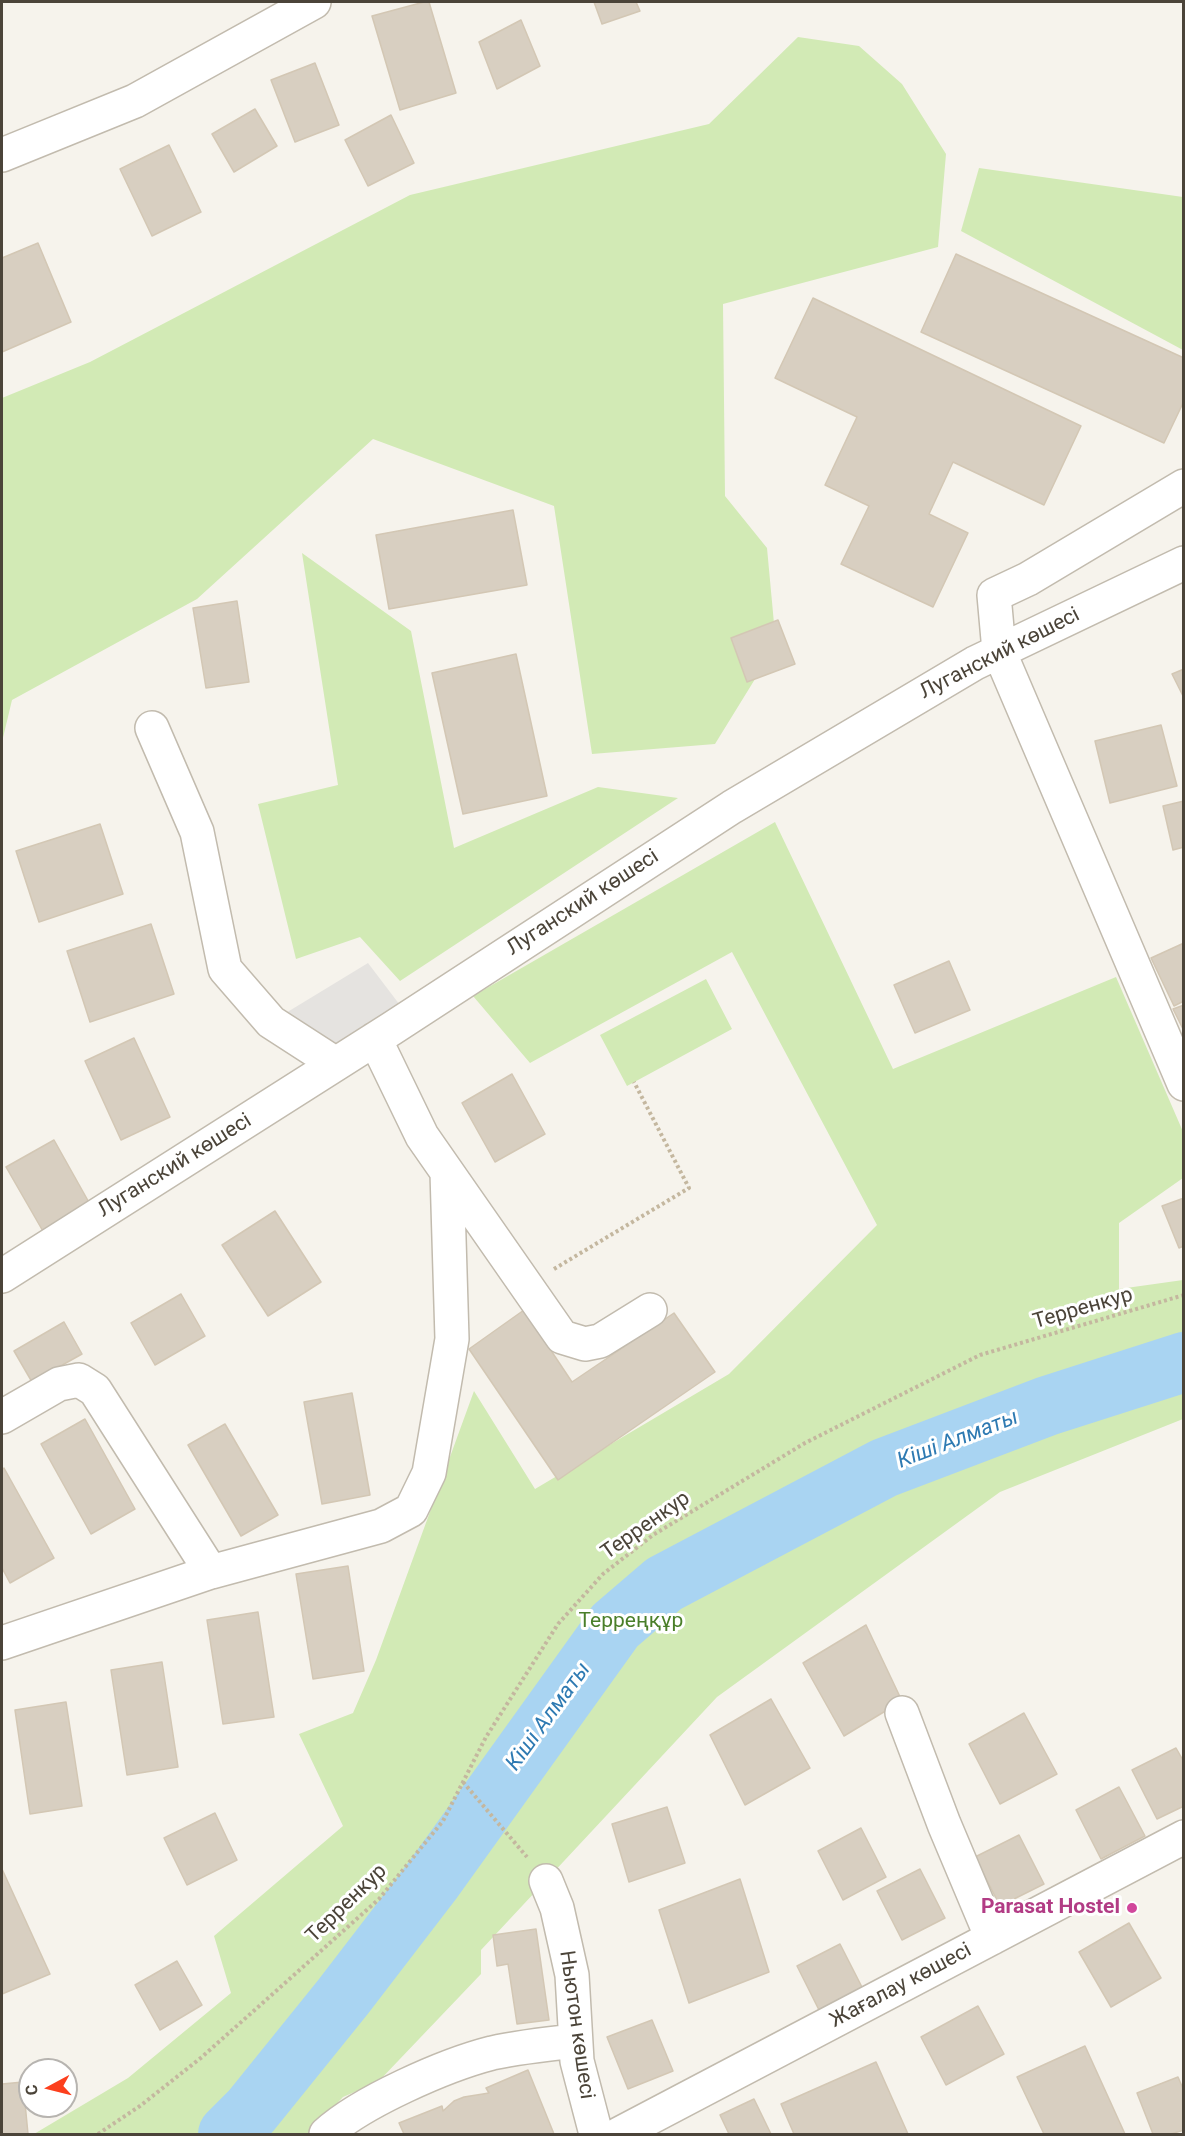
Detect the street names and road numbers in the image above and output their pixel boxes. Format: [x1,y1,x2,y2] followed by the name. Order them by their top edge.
[916,603,1084,705] street label: Луганский көшесі
[502,844,664,962] street label: Луганский көшесі
[94,1109,256,1223] street label: Луганский көшесі
[1030,1283,1136,1335] street label: Терренкур
[597,1486,695,1566] street label: Терренкур
[301,1859,393,1949] street label: Терренкур
[826,1938,976,2034] street label: Жағалау көшесі
[553,1949,599,2101] street label: Ньютон көшесі

